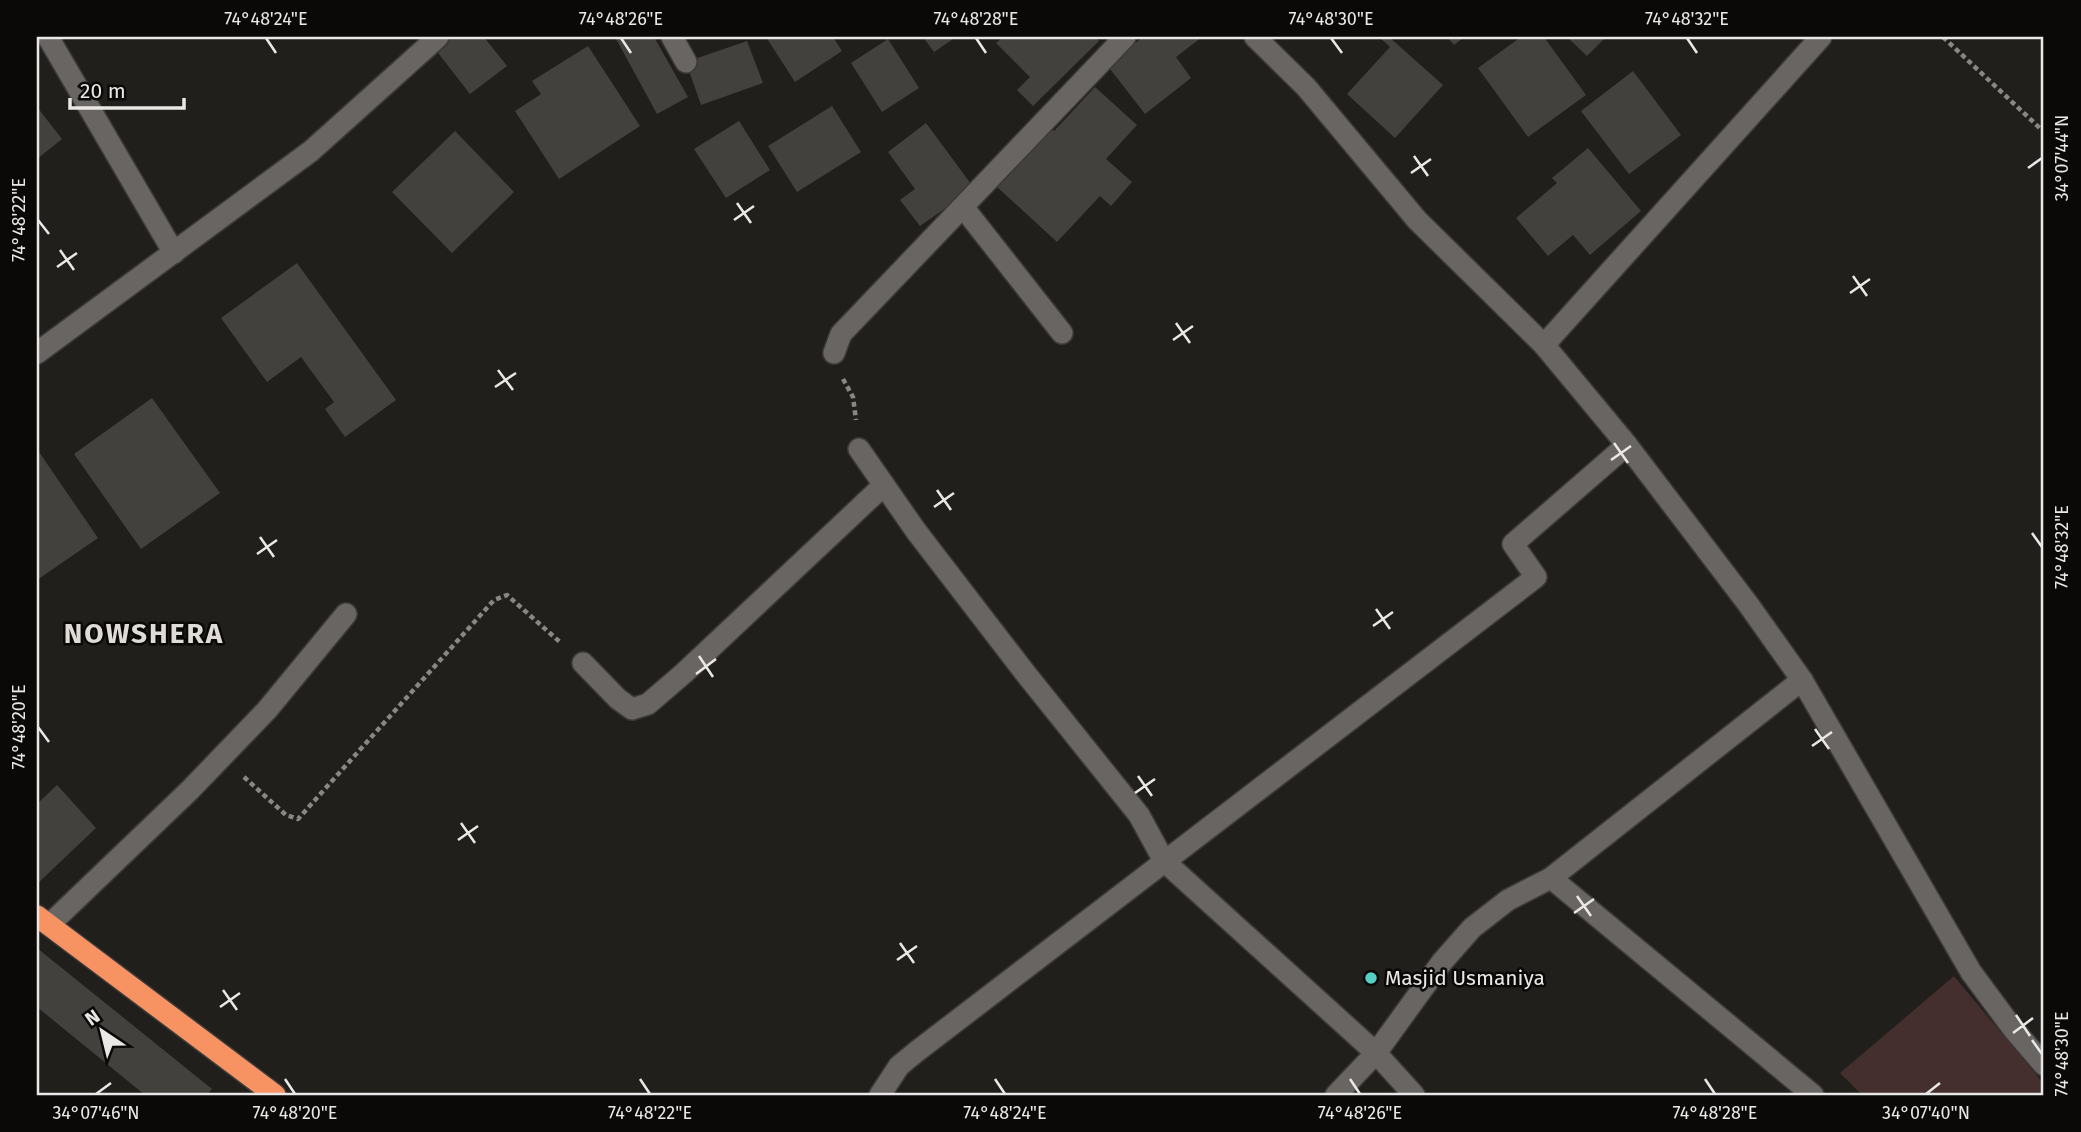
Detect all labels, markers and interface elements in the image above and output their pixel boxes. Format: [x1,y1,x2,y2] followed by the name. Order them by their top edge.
[224,8,308,30] text: 74°48'24"E
[579,8,663,30] text: 74°48'26"E
[934,8,1018,30] text: 74°48'28"E
[1288,8,1374,30] text: 74°48'30"E
[1645,8,1729,30] text: 74°48'32"E
[70,66,184,110] scale bar
[80,78,126,104] text: 20 m
[2051,115,2073,201] text: 34°07'44"N
[8,178,30,262] text: 74°48'22"E
[2051,505,2073,589] text: 74°48'32"E
[64,617,224,650] district label: NOWSHERA
[8,684,30,770] text: 74°48'20"E
[1385,965,1545,991] place label: Masjid Usmaniya
[1363,970,1379,986] marker: Masjid Usmaniya
[66,996,136,1066] north arrow
[81,1004,104,1031] text: N
[2051,1011,2073,1097] text: 74°48'30"E
[52,1102,140,1124] text: 34°07'46"N
[252,1102,338,1124] text: 74°48'20"E
[608,1102,692,1124] text: 74°48'22"E
[963,1102,1047,1124] text: 74°48'24"E
[1318,1102,1402,1124] text: 74°48'26"E
[1673,1102,1757,1124] text: 74°48'28"E
[1882,1102,1970,1124] text: 34°07'40"N

